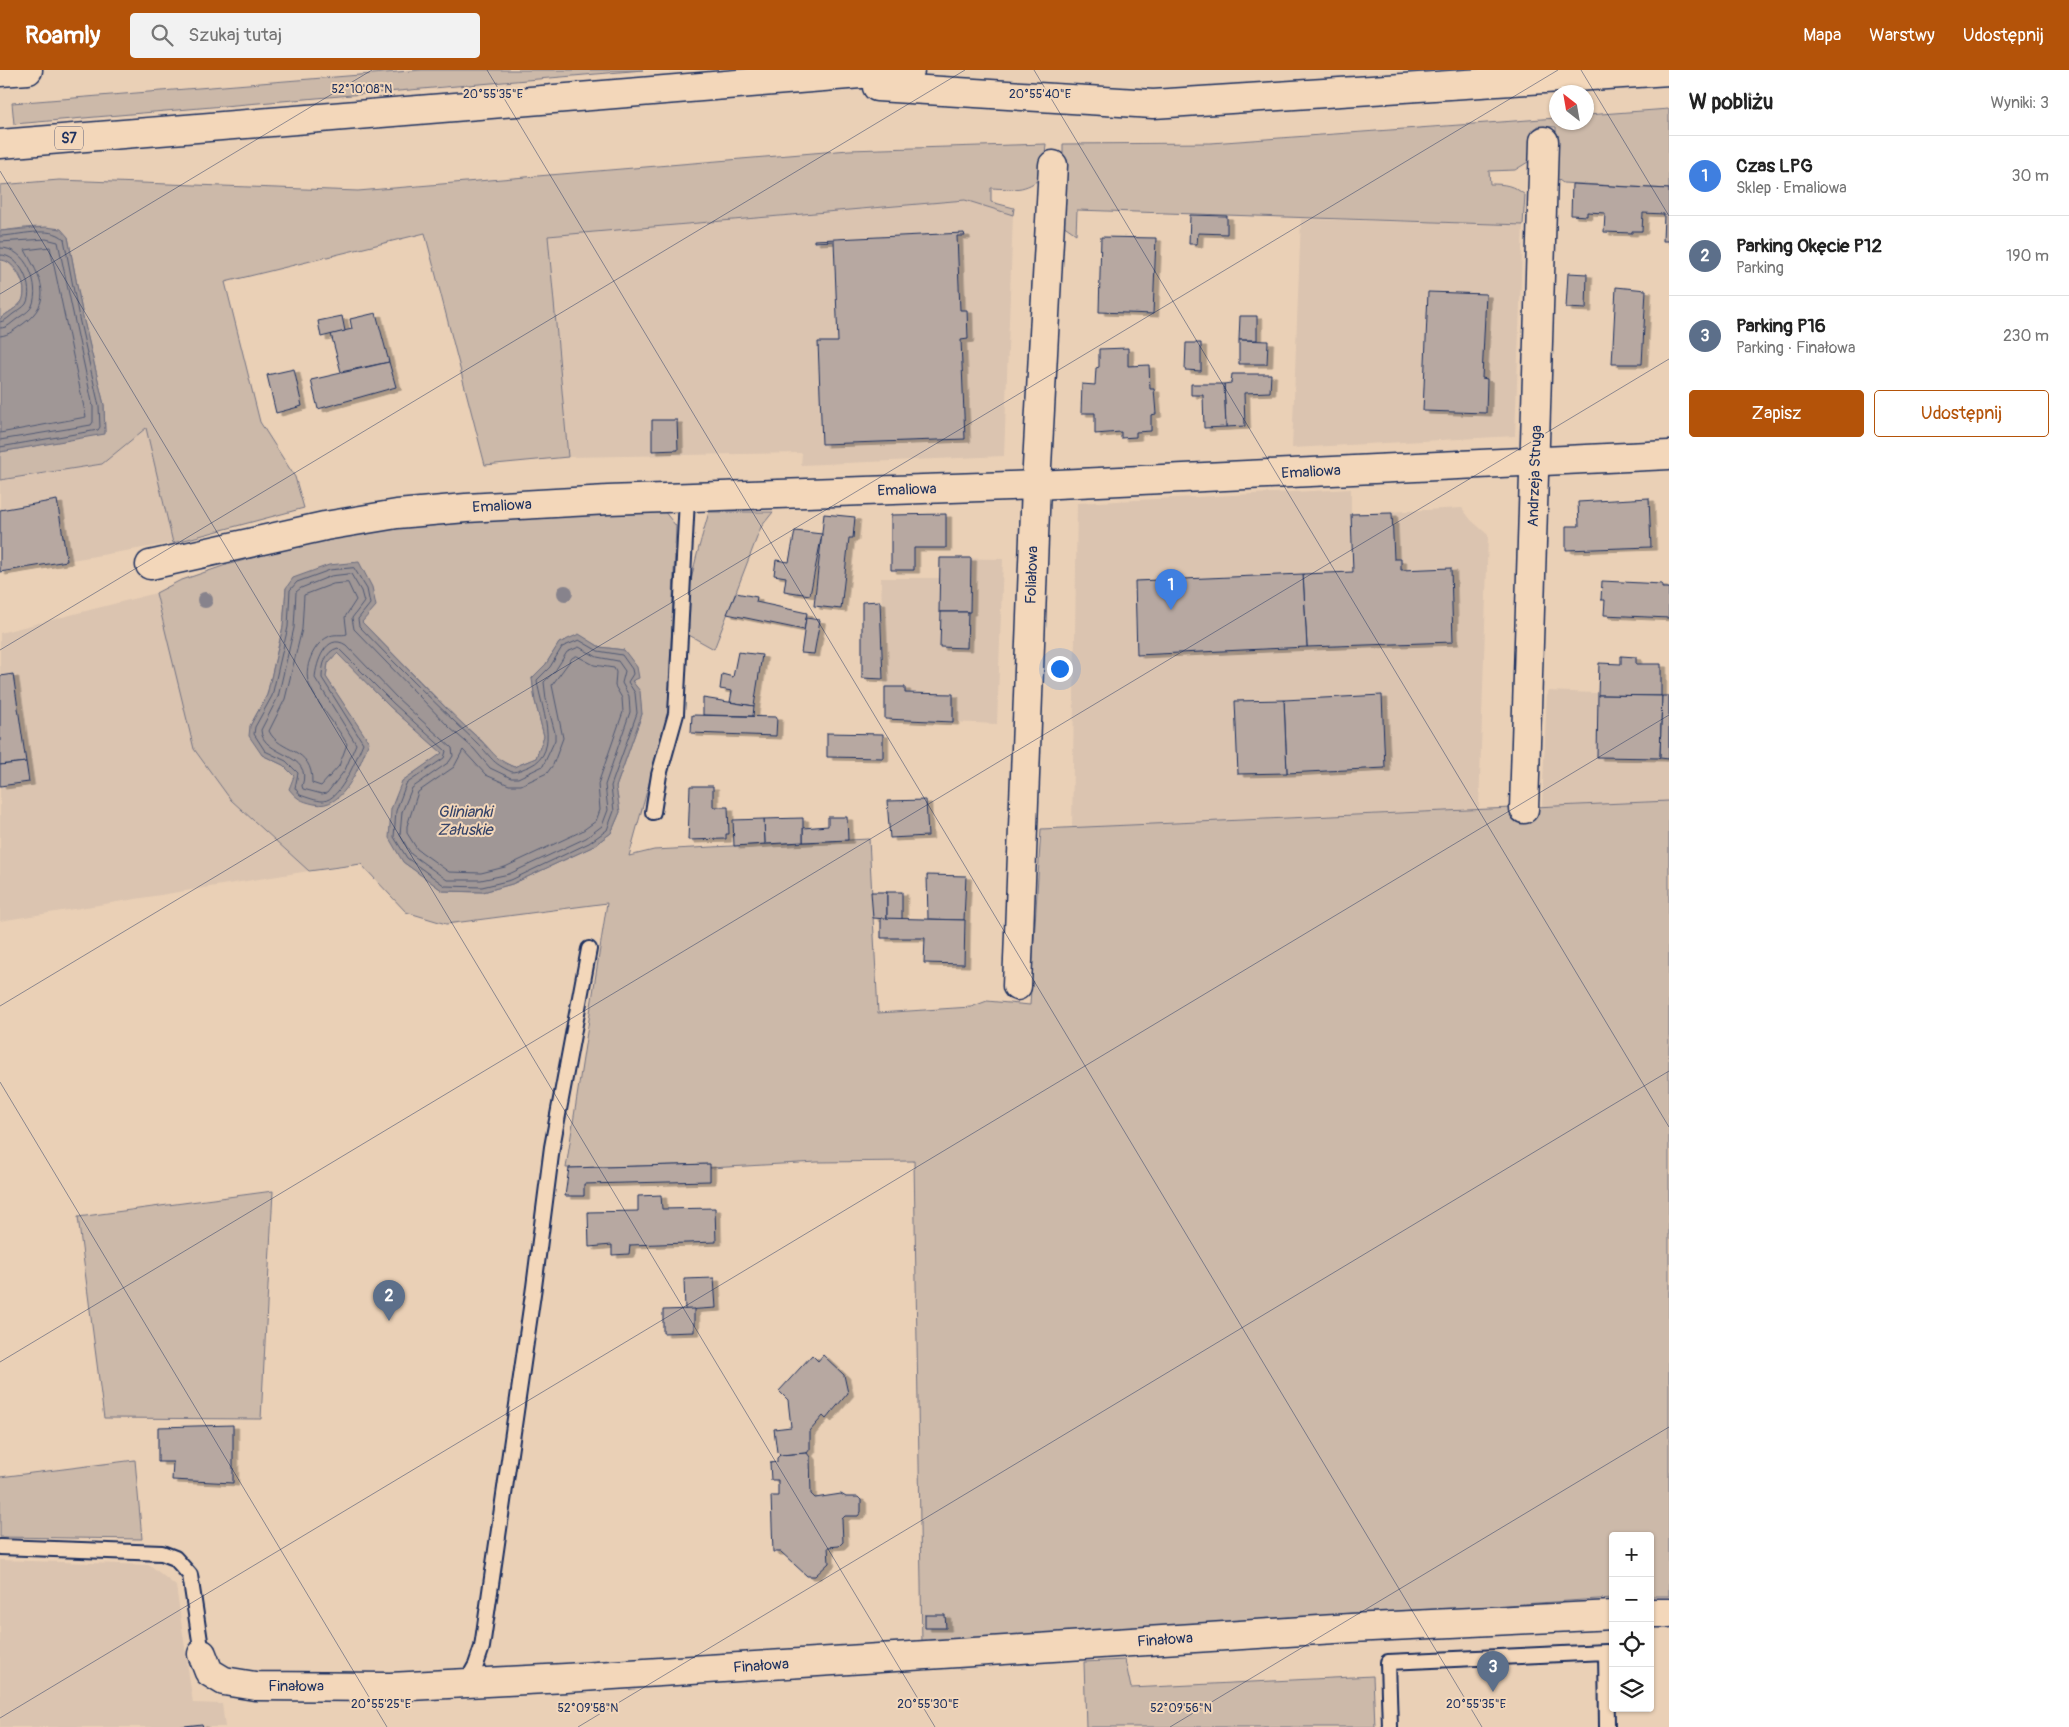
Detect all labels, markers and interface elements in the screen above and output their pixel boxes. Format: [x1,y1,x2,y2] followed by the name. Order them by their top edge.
[130,13,480,58] search box
[25,21,100,50] text: Roamly
[148,21,176,49] icon: search
[188,23,282,47] text: Szukaj tutaj
[1803,24,1841,47] text: Mapa
[1869,24,1935,47] text: Warstwy
[1963,24,2044,47] text: Udostępnij
[332,82,392,97] text: 52°10'08"N
[1549,85,1594,130] north arrow
[463,87,523,102] text: 20°55'35"E
[1009,87,1071,102] text: 20°55'40"E
[1689,89,1773,116] text: W pobliżu
[1990,93,2049,113] text: Wyniki: 3
[55,126,83,150] road number: S7
[1736,154,1813,178] text: Czas LPG
[1702,166,1708,186] text: 1
[2011,166,2049,186] text: 30 m
[1736,178,1847,198] text: Sklep · Emaliowa
[1736,234,1882,258] text: Parking Okęcie P12
[1701,246,1709,266] text: 2
[2006,246,2049,266] text: 190 m
[1736,258,1784,278] text: Parking
[1736,314,1826,338] text: Parking P16
[1701,326,1709,346] text: 3
[2003,326,2049,346] text: 230 m
[1736,338,1855,358] text: Parking · Finałowa
[1689,390,1864,437] button: Zapisz
[1874,390,2049,437] button: Udostępnij
[1524,425,1546,527] street label: Andrzeja Struga
[1281,461,1341,483] street label: Emaliowa
[877,479,937,501] street label: Emaliowa
[472,495,532,517] street label: Emaliowa
[1021,546,1043,604] street label: Foliałowa
[1155,569,1187,610] pin: 1
[1047,656,1073,682] your location
[438,802,495,840] water label: Glinianki Załuskie
[373,1280,405,1321] pin: 2
[1609,1532,1654,1712] map controls
[1609,1532,1654,1577] button: +
[1609,1577,1654,1622] button: −
[1609,1622,1654,1667] button: locate
[1137,1629,1193,1651] street label: Finałowa
[1477,1651,1509,1692] pin: 3
[733,1655,789,1677] street label: Finałowa
[1609,1667,1654,1712] button: layers
[268,1677,324,1696] street label: Finałowa
[351,1697,411,1712] text: 20°55'25"E
[897,1697,959,1712] text: 20°55'30"E
[1446,1697,1506,1712] text: 20°55'35"E
[558,1701,618,1716] text: 52°09'58"N
[1150,1701,1212,1716] text: 52°09'56"N

